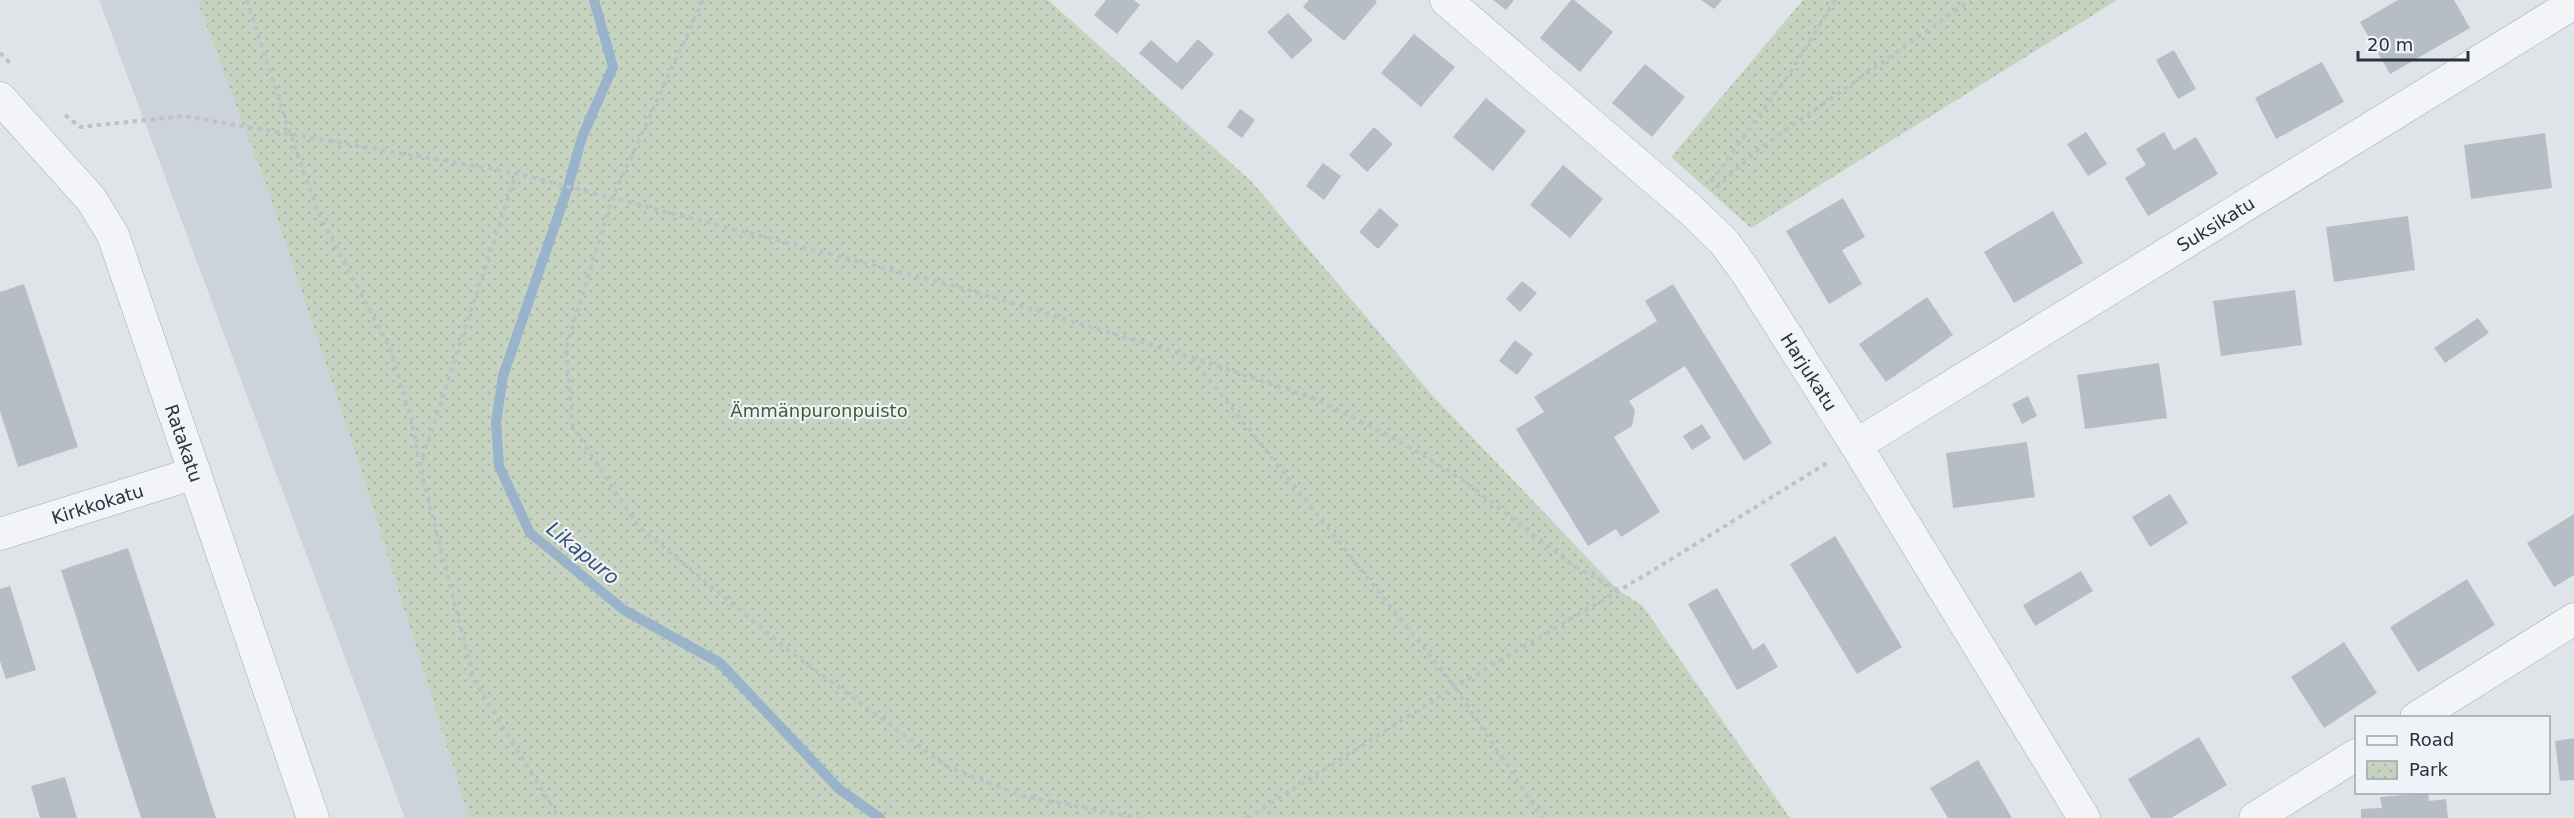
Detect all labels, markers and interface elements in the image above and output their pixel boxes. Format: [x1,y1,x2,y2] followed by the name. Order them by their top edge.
[2358,24,2468,62] scale bar
[2367,34,2413,55] text: 20 m
[2173,192,2258,256] street label: Suksikatu
[1777,329,1842,414] street label: Harjukatu
[730,400,908,421] park label: Ämmänpuronpuisto
[161,401,207,485] street label: Ratakatu
[49,479,146,528] street label: Kirkkokatu
[542,516,624,590] water label: Likapuro
[2355,716,2550,794] legend
[2409,729,2454,750] text: Road
[2409,759,2448,780] text: Park

